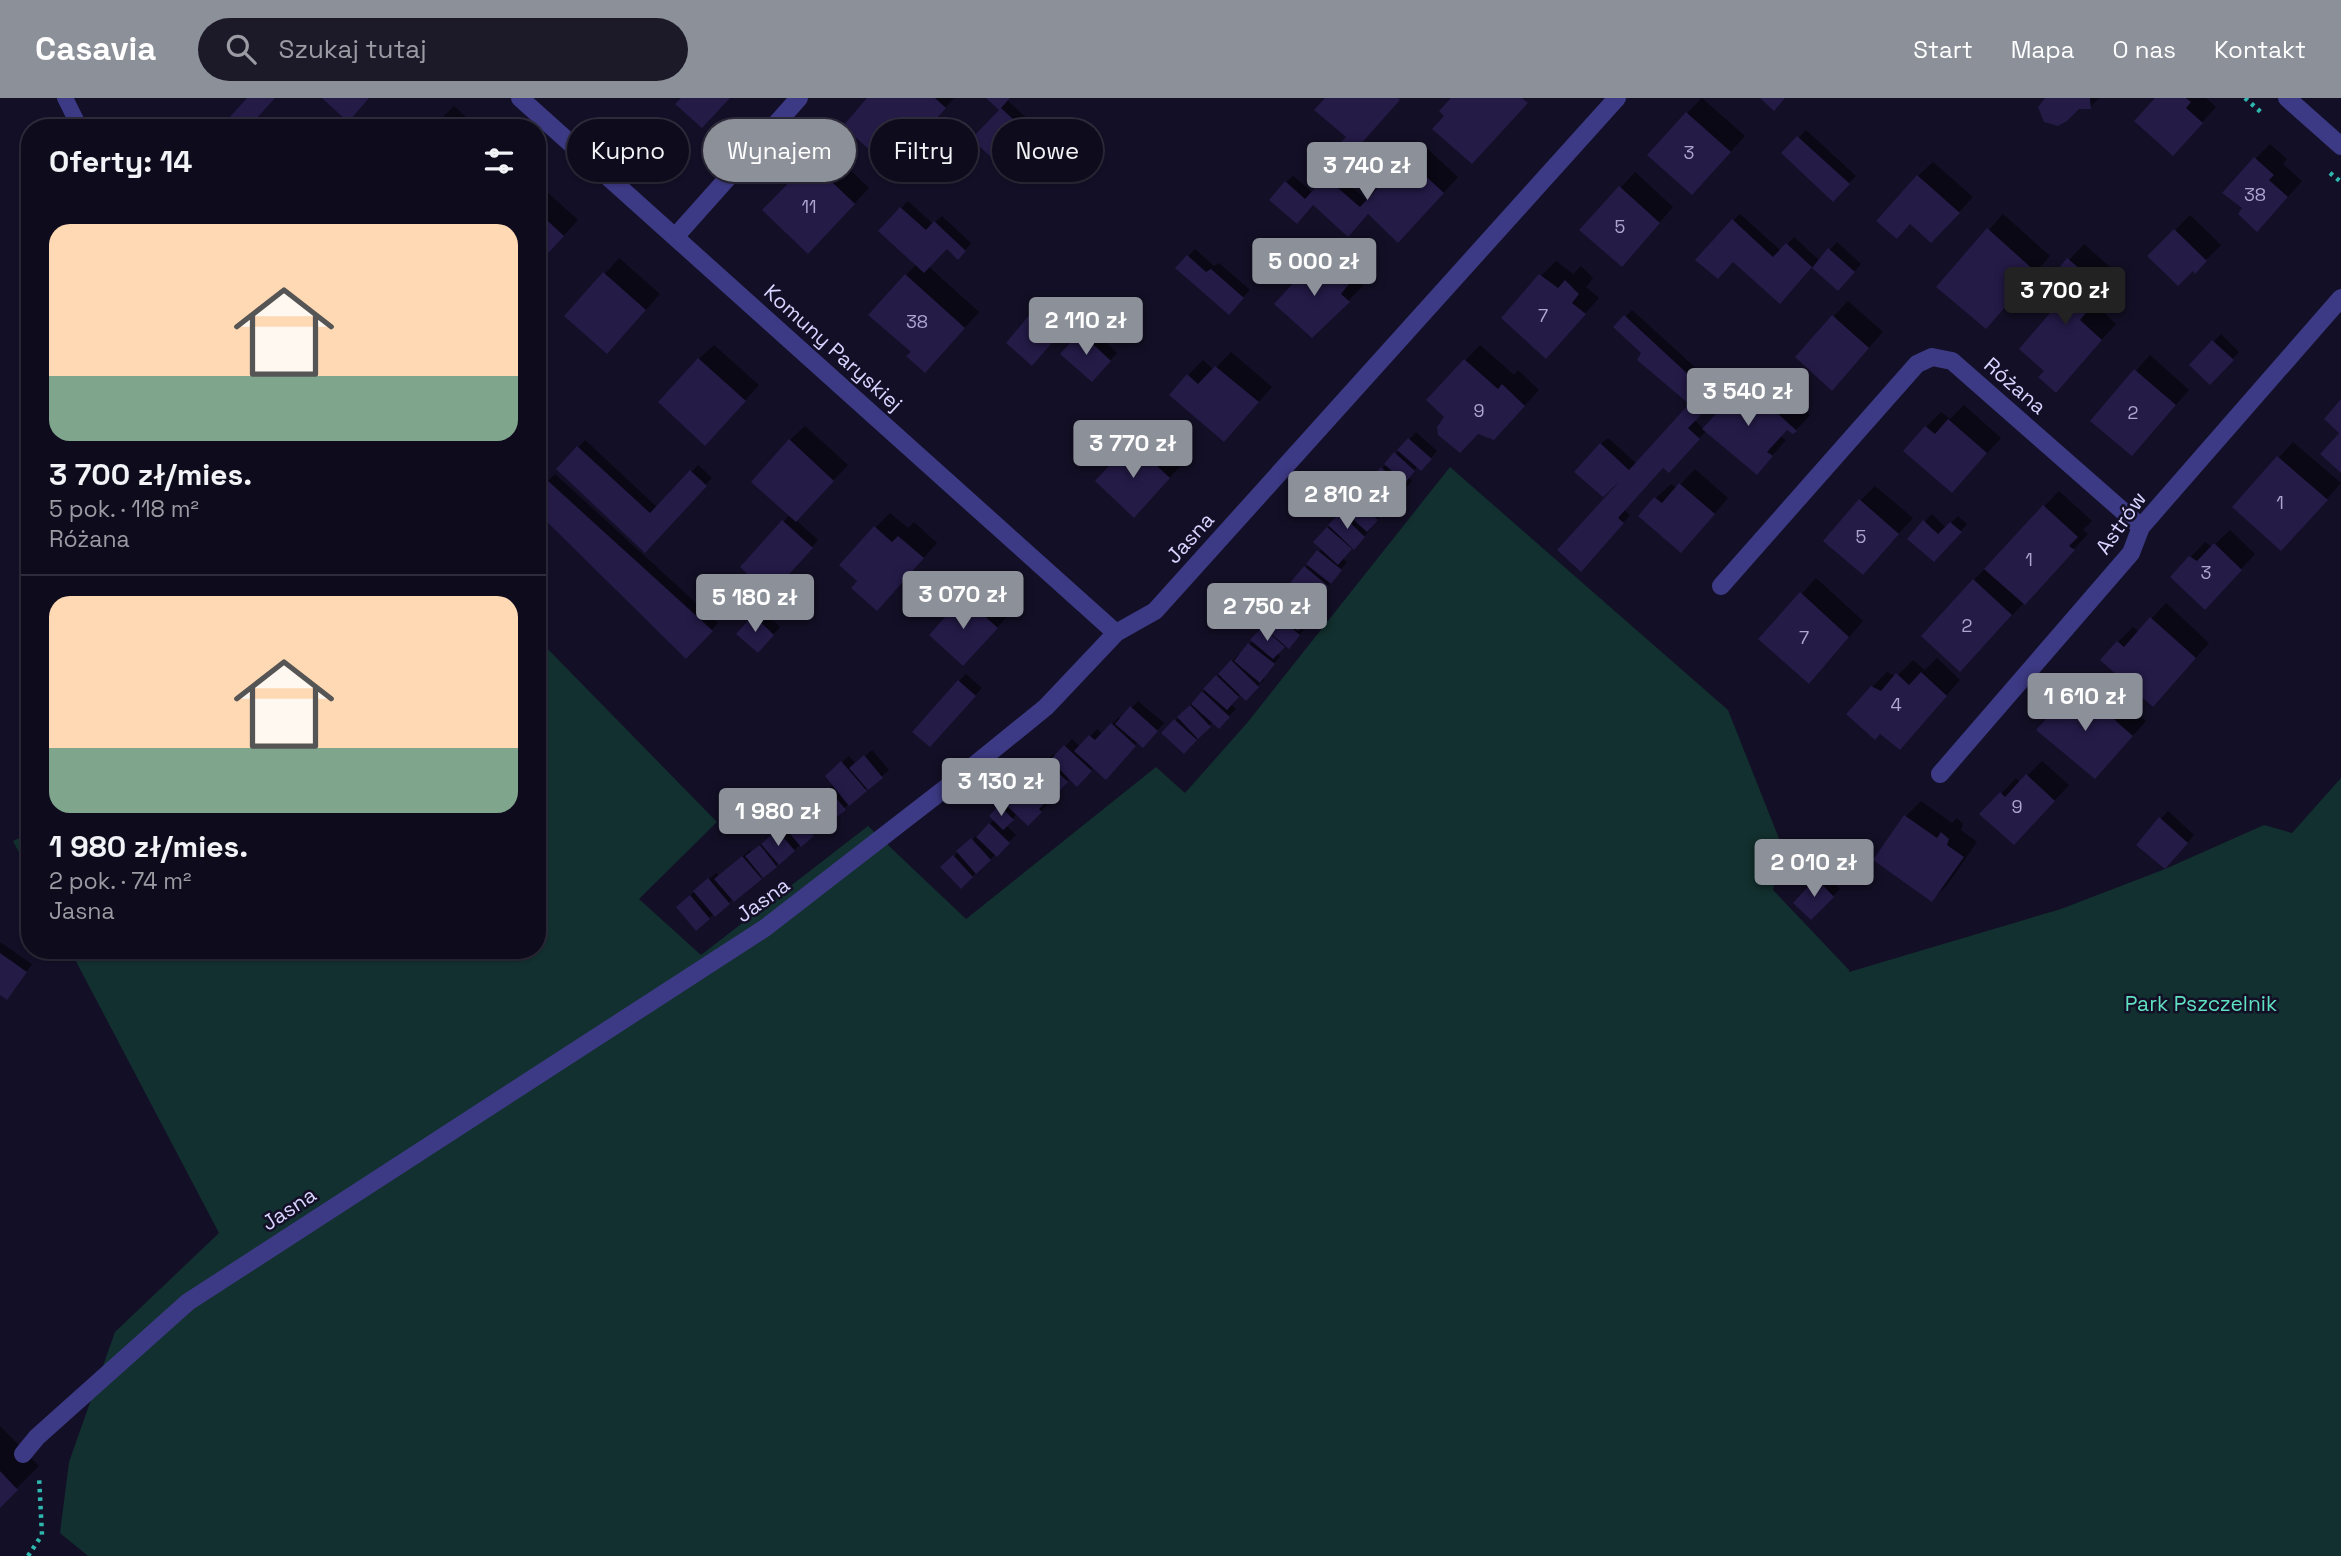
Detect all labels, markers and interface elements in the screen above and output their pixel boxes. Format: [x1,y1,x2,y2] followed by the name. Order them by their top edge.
[198,18,688,81] search box
[35,28,156,70] text: Casavia
[222,30,260,68] icon: search
[278,32,427,66] text: Szukaj tutaj
[1913,34,1973,65] text: Start
[2011,34,2075,65] text: Mapa
[2113,34,2176,65] text: O nas
[2214,34,2306,65] text: Kontakt
[567,119,689,182] chip: Kupno
[703,119,856,182] chip: Wynajem
[870,119,978,182] chip: Filtry
[992,119,1103,182] chip: Nowe
[1684,141,1694,164] house number: 3
[49,142,192,181] text: Oferty: 14
[480,142,518,180] icon: filters
[1295,142,1439,202] pin: 3 740 zł
[1323,150,1411,180] text: 3 740 zł
[2244,183,2266,206] house number: 38
[801,195,817,218] house number: 11
[1615,215,1625,238] house number: 5
[1242,238,1386,298] pin: 5 000 zł
[1268,246,1360,276] text: 5 000 zł
[1993,268,2137,327] pin: 3 700 zł
[221,269,347,395] icon: home
[2020,275,2110,305] text: 3 700 zł
[758,278,908,417] street label: Komuny Paryskiej
[1014,298,1158,357] pin: 2 110 zł
[1538,304,1548,327] house number: 7
[1045,305,1127,335] text: 2 110 zł
[906,310,928,333] house number: 38
[1979,351,2052,420] street label: Różana
[1676,368,1820,428] pin: 3 540 zł
[1703,376,1793,406] text: 3 540 zł
[1473,399,1485,422] house number: 9
[2128,401,2138,424] house number: 2
[1061,420,1205,480] pin: 3 770 zł
[1089,428,1177,458] text: 3 770 zł
[49,455,252,494] text: 3 700 zł/mies.
[1275,472,1419,531] pin: 2 810 zł
[1304,479,1390,509] text: 2 810 zł
[2089,486,2152,559] street label: Astrów
[2276,491,2284,514] house number: 1
[49,494,199,524] text: 5 pok. · 118 m²
[1160,506,1220,569] street label: Jasna
[49,524,130,554] text: Różana
[1856,525,1866,548] house number: 5
[2025,548,2033,571] house number: 1
[2201,561,2211,584] house number: 3
[891,572,1035,631] pin: 3 070 zł
[683,574,827,634] pin: 5 180 zł
[919,579,1007,609] text: 3 070 zł
[712,582,798,612] text: 5 180 zł
[1195,584,1339,643] pin: 2 750 zł
[1223,591,1311,621] text: 2 750 zł
[1962,614,1972,637] house number: 2
[1799,626,1809,649] house number: 7
[221,641,347,767] icon: home
[2013,674,2157,733] pin: 1 610 zł
[2044,681,2126,711] text: 1 610 zł
[1890,693,1902,716] house number: 4
[929,758,1073,818] pin: 3 130 zł
[958,766,1044,796] text: 3 130 zł
[706,788,850,848] pin: 1 980 zł
[2011,795,2023,818] house number: 9
[735,796,821,826] text: 1 980 zł
[49,827,248,866] text: 1 980 zł/mies.
[1742,840,1886,899] pin: 2 010 zł
[1771,847,1857,877] text: 2 010 zł
[49,866,191,896] text: 2 pok. · 74 m²
[731,871,795,928] street label: Jasna
[49,896,115,926] text: Jasna
[2125,990,2277,1017] park label: Park Pszczelnik
[256,1181,321,1236] street label: Jasna

